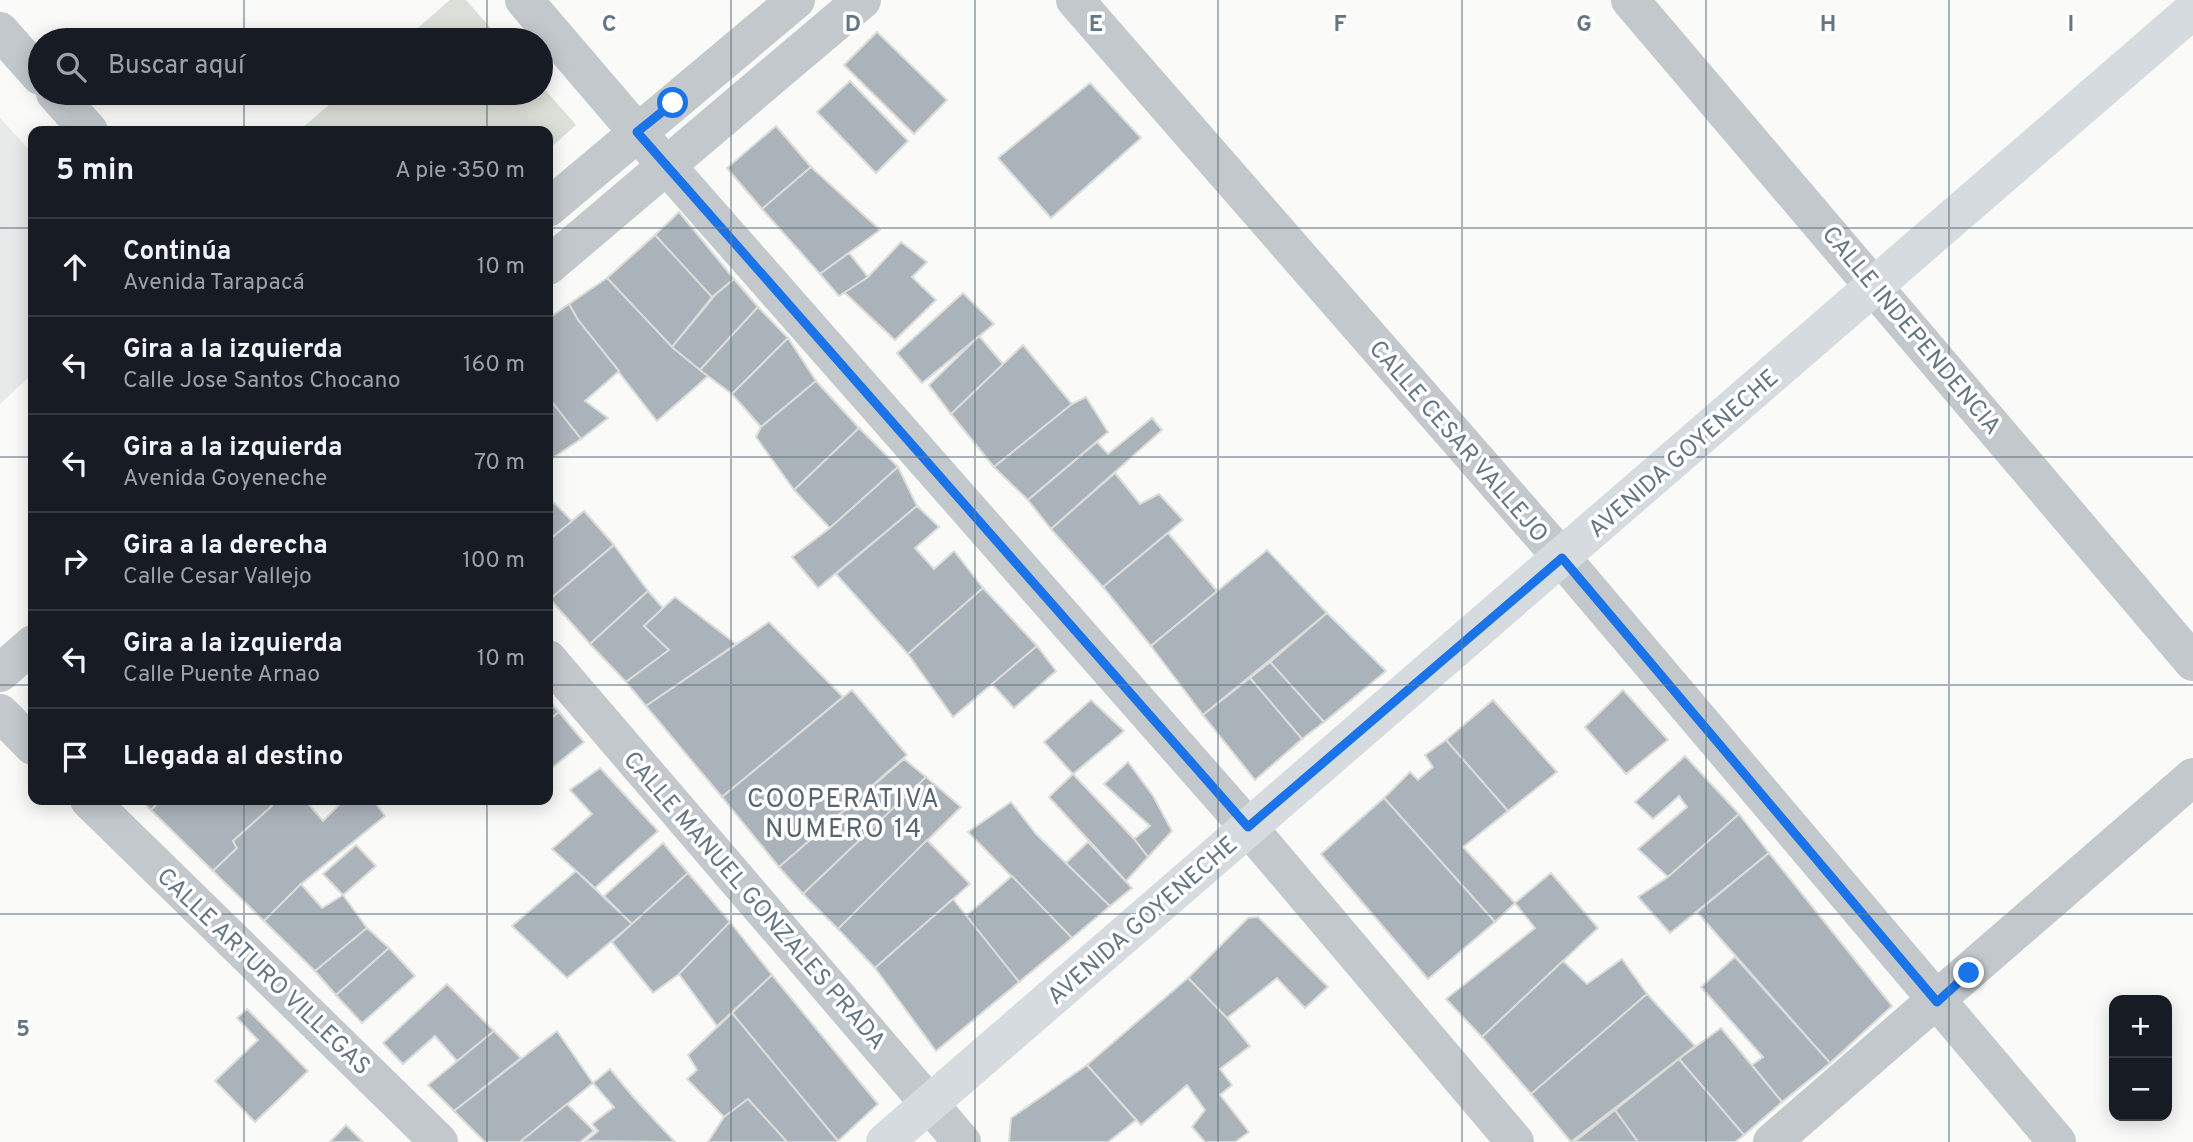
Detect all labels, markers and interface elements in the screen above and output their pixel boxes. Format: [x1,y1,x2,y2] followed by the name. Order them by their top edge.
[602,11,616,40] text: C
[845,11,861,40] text: D
[1089,11,1103,40] text: E
[1333,11,1347,40] text: F
[1576,11,1592,40] text: G
[1820,11,1836,40] text: H
[2068,11,2074,40] text: I
[28,28,553,105] search box
[52,48,90,86] icon: search
[108,50,245,83] text: Buscar aquí
[657,87,688,118] route start
[56,153,134,190] text: 5 min
[395,157,525,186] text: A pie · 350 m
[1814,221,2007,442] street label: CALLE INDEPENDENCIA
[123,236,231,269] text: Continúa
[56,248,94,286] icon: ahead
[477,253,525,282] text: 10 m
[123,269,305,298] text: Avenida Tarapacá
[123,334,342,367] text: Gira a la izquierda
[1361,335,1553,550] street label: CALLE CESAR VALLEJO
[56,346,94,384] icon: left
[463,351,525,380] text: 160 m
[1583,364,1786,545] street label: AVENIDA GOYENECHE
[123,367,401,396] text: Calle Jose Santos Chocano
[123,432,342,465] text: Gira a la izquierda
[56,444,94,482] icon: left
[474,449,525,478] text: 70 m
[123,465,327,494] text: Avenida Goyeneche
[123,530,328,563] text: Gira a la derecha
[56,542,94,580] icon: right
[462,547,525,576] text: 100 m
[123,563,312,592] text: Calle Cesar Vallejo
[123,628,342,661] text: Gira a la izquierda
[56,640,94,678] icon: left
[477,645,525,674] text: 10 m
[123,661,320,690] text: Calle Puente Arnao
[56,738,94,776] icon: arrive
[123,741,343,774] text: Llegada al destino
[616,746,891,1057] street label: CALLE MANUEL GONZALES PRADA
[747,784,941,847] district label: COOPERATIVA NUMERO 14
[1042,831,1245,1012] street label: AVENIDA GOYENECHE
[149,862,376,1082] street label: CALLE ARTURO VILLEGAS
[1953,957,1984,988] route end
[2109,995,2172,1121] map controls
[2109,995,2172,1058] button: +
[16,1016,30,1045] text: 5
[2109,1058,2172,1121] button: −

